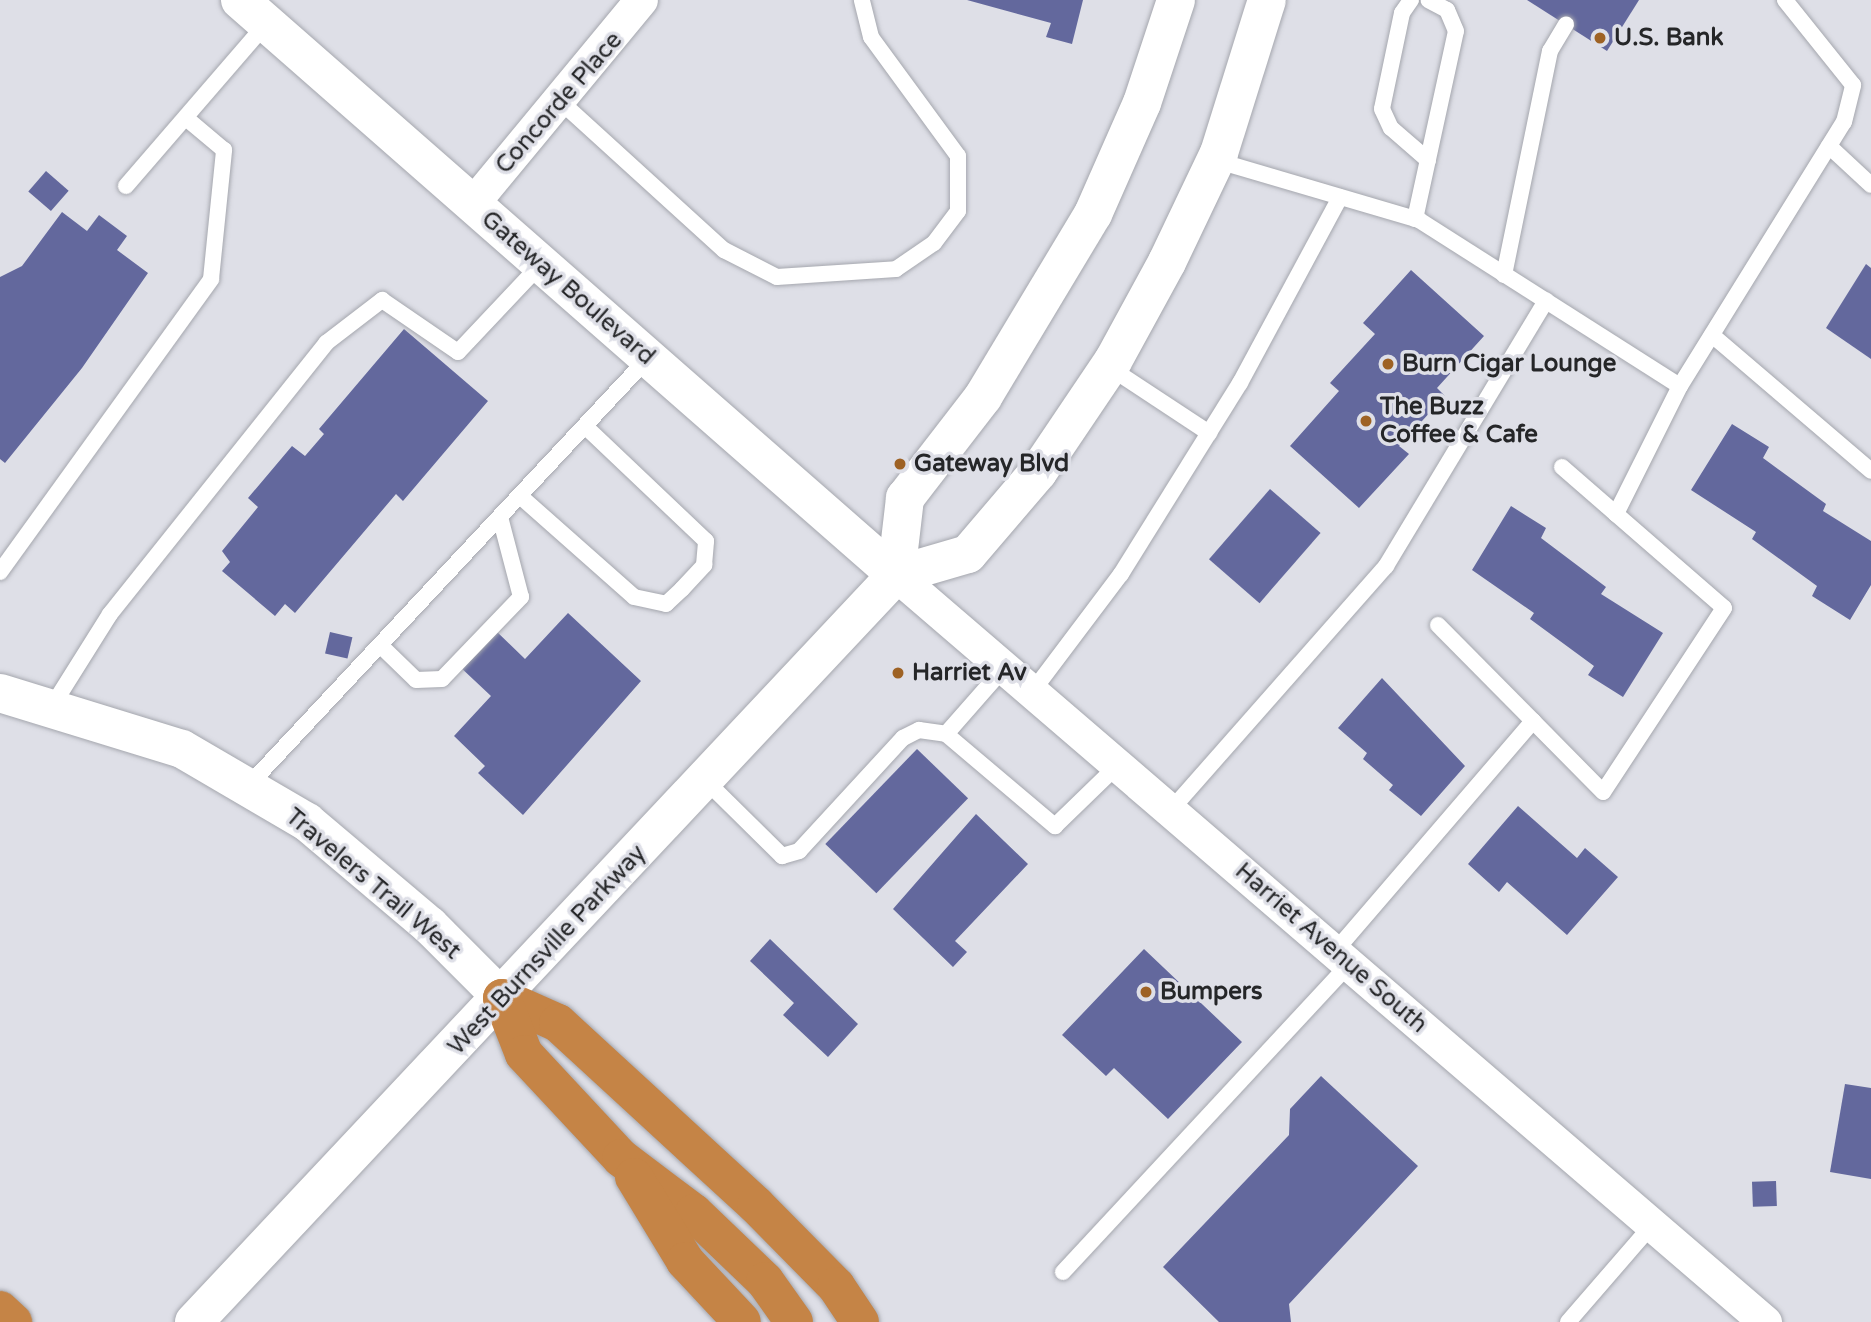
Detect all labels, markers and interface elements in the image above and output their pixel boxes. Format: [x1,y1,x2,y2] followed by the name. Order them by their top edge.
[1614,24,1724,52] place label: U.S. Bank
[490,26,628,180] street label: Concorde Place
[1592,30,1608,46] marker: U.S. Bank
[475,205,661,371] street label: Gateway Boulevard
[1402,350,1616,378] place label: Burn Cigar Lounge
[1380,356,1396,372] marker: Burn Cigar Lounge
[1380,393,1538,449] place label: The Buzz Coffee & Cafe
[1358,413,1374,429] marker: The Buzz Coffee & Cafe
[914,450,1069,478] place label: Gateway Blvd
[892,456,908,472] marker: Gateway Blvd
[912,659,1027,687] place label: Harriet Av
[890,665,906,681] marker: Harriet Av
[280,802,466,966] street label: Travelers Trail West
[442,839,652,1061] street label: West Burnsville Parkway
[1229,857,1433,1039] street label: Harriet Avenue South
[1160,978,1263,1006] place label: Bumpers
[1138,984,1154,1000] marker: Bumpers

